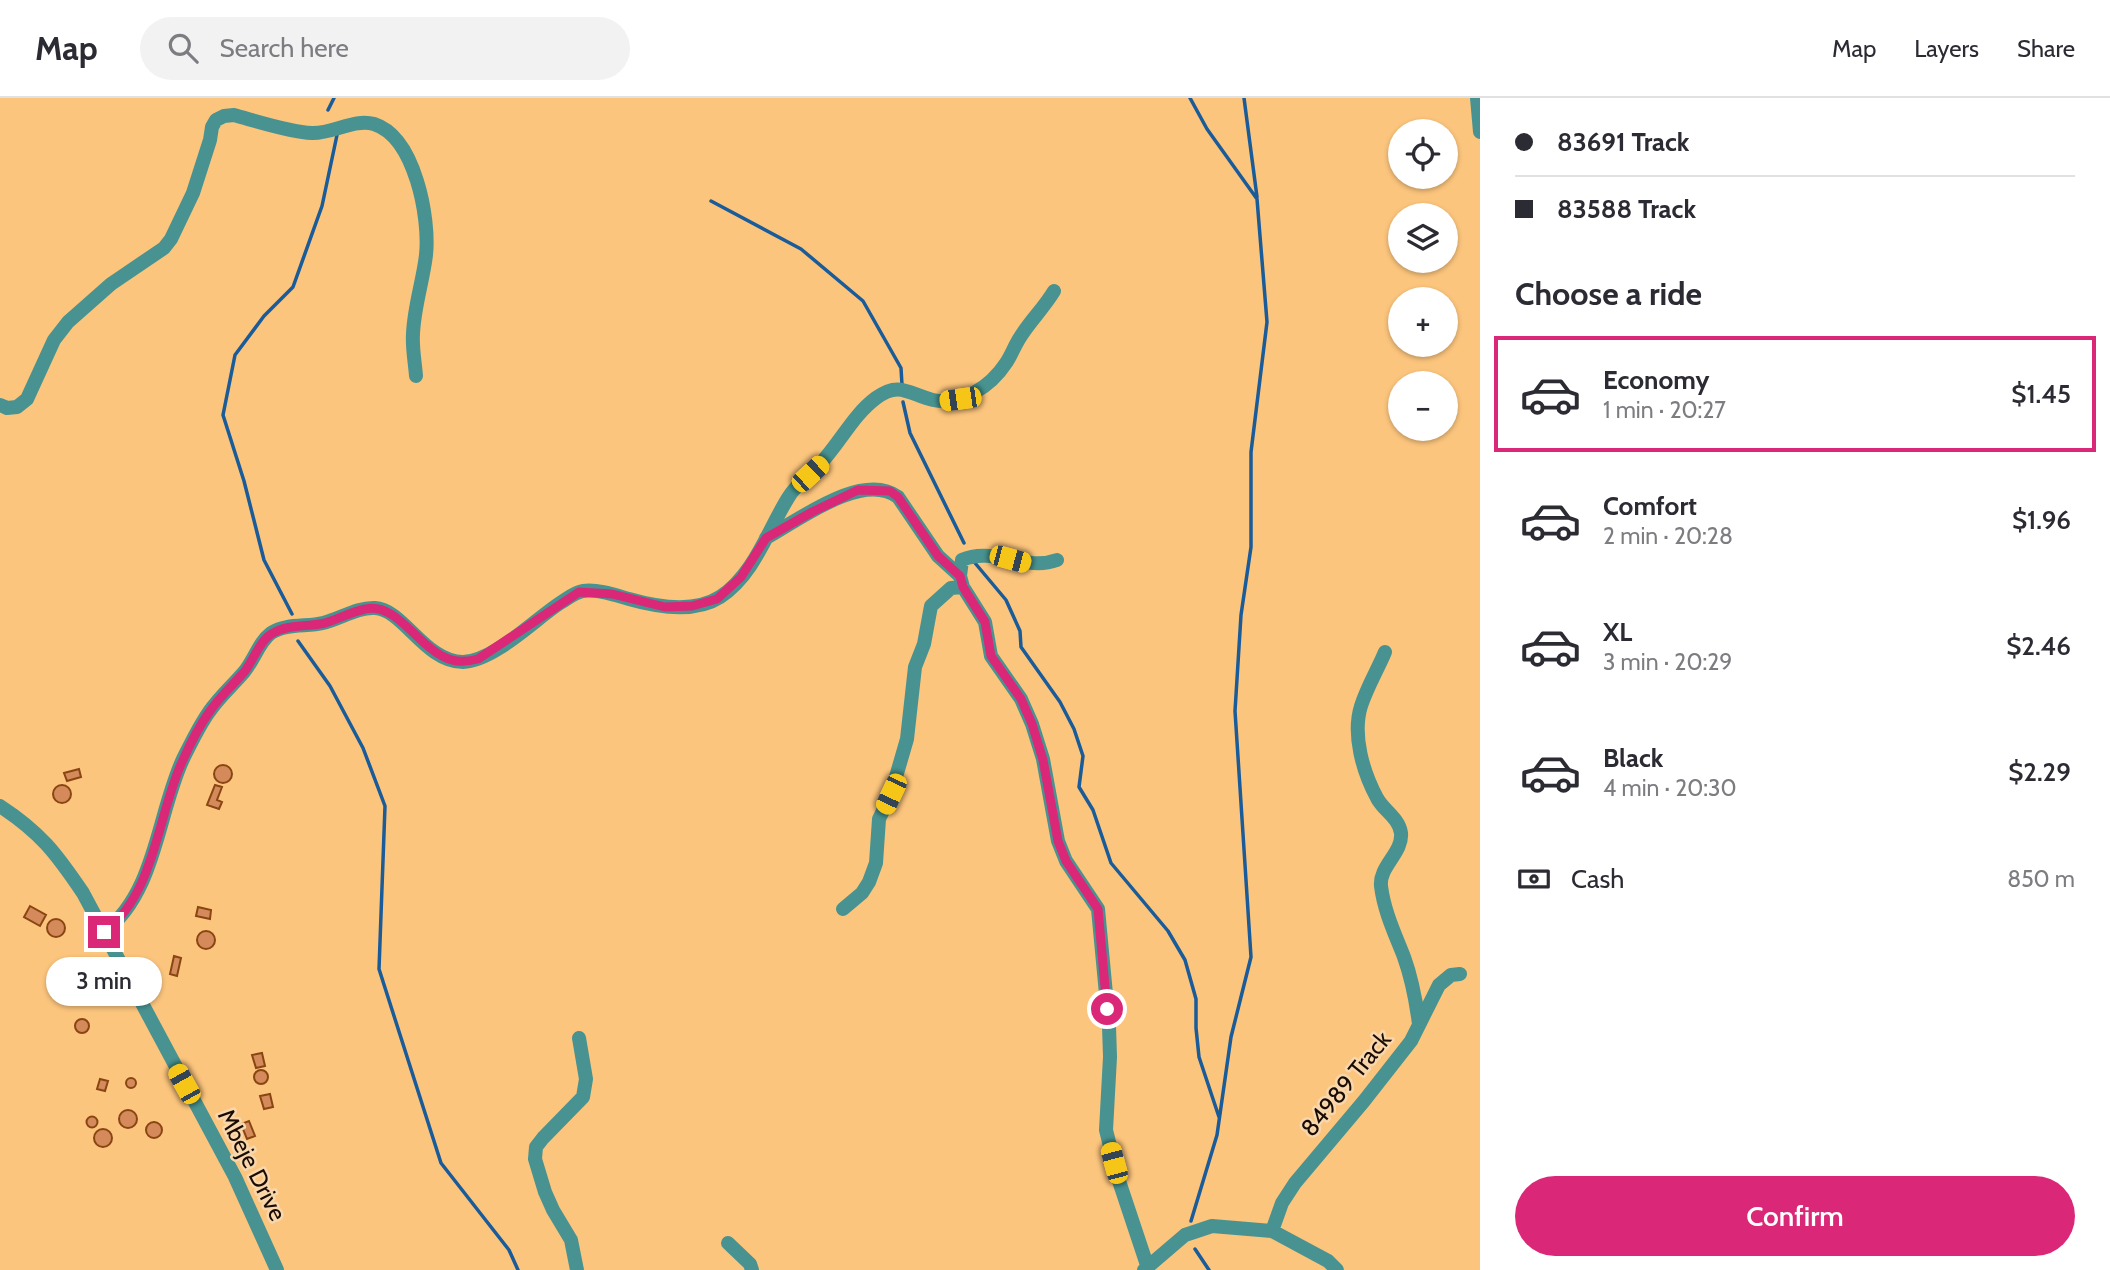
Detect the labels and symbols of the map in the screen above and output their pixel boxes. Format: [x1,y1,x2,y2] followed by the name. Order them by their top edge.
[938,386,983,412] car
[788,452,833,496] car
[987,543,1034,575] car
[873,771,910,817] car
[88,916,120,948] route end
[46,956,162,1006] callout: 3 min
[1091,993,1123,1025] route start
[1294,1025,1397,1142] street label: 84989 Track
[165,1061,204,1107] car
[212,1104,293,1225] street label: Mbeje Drive
[1099,1140,1130,1186] car

